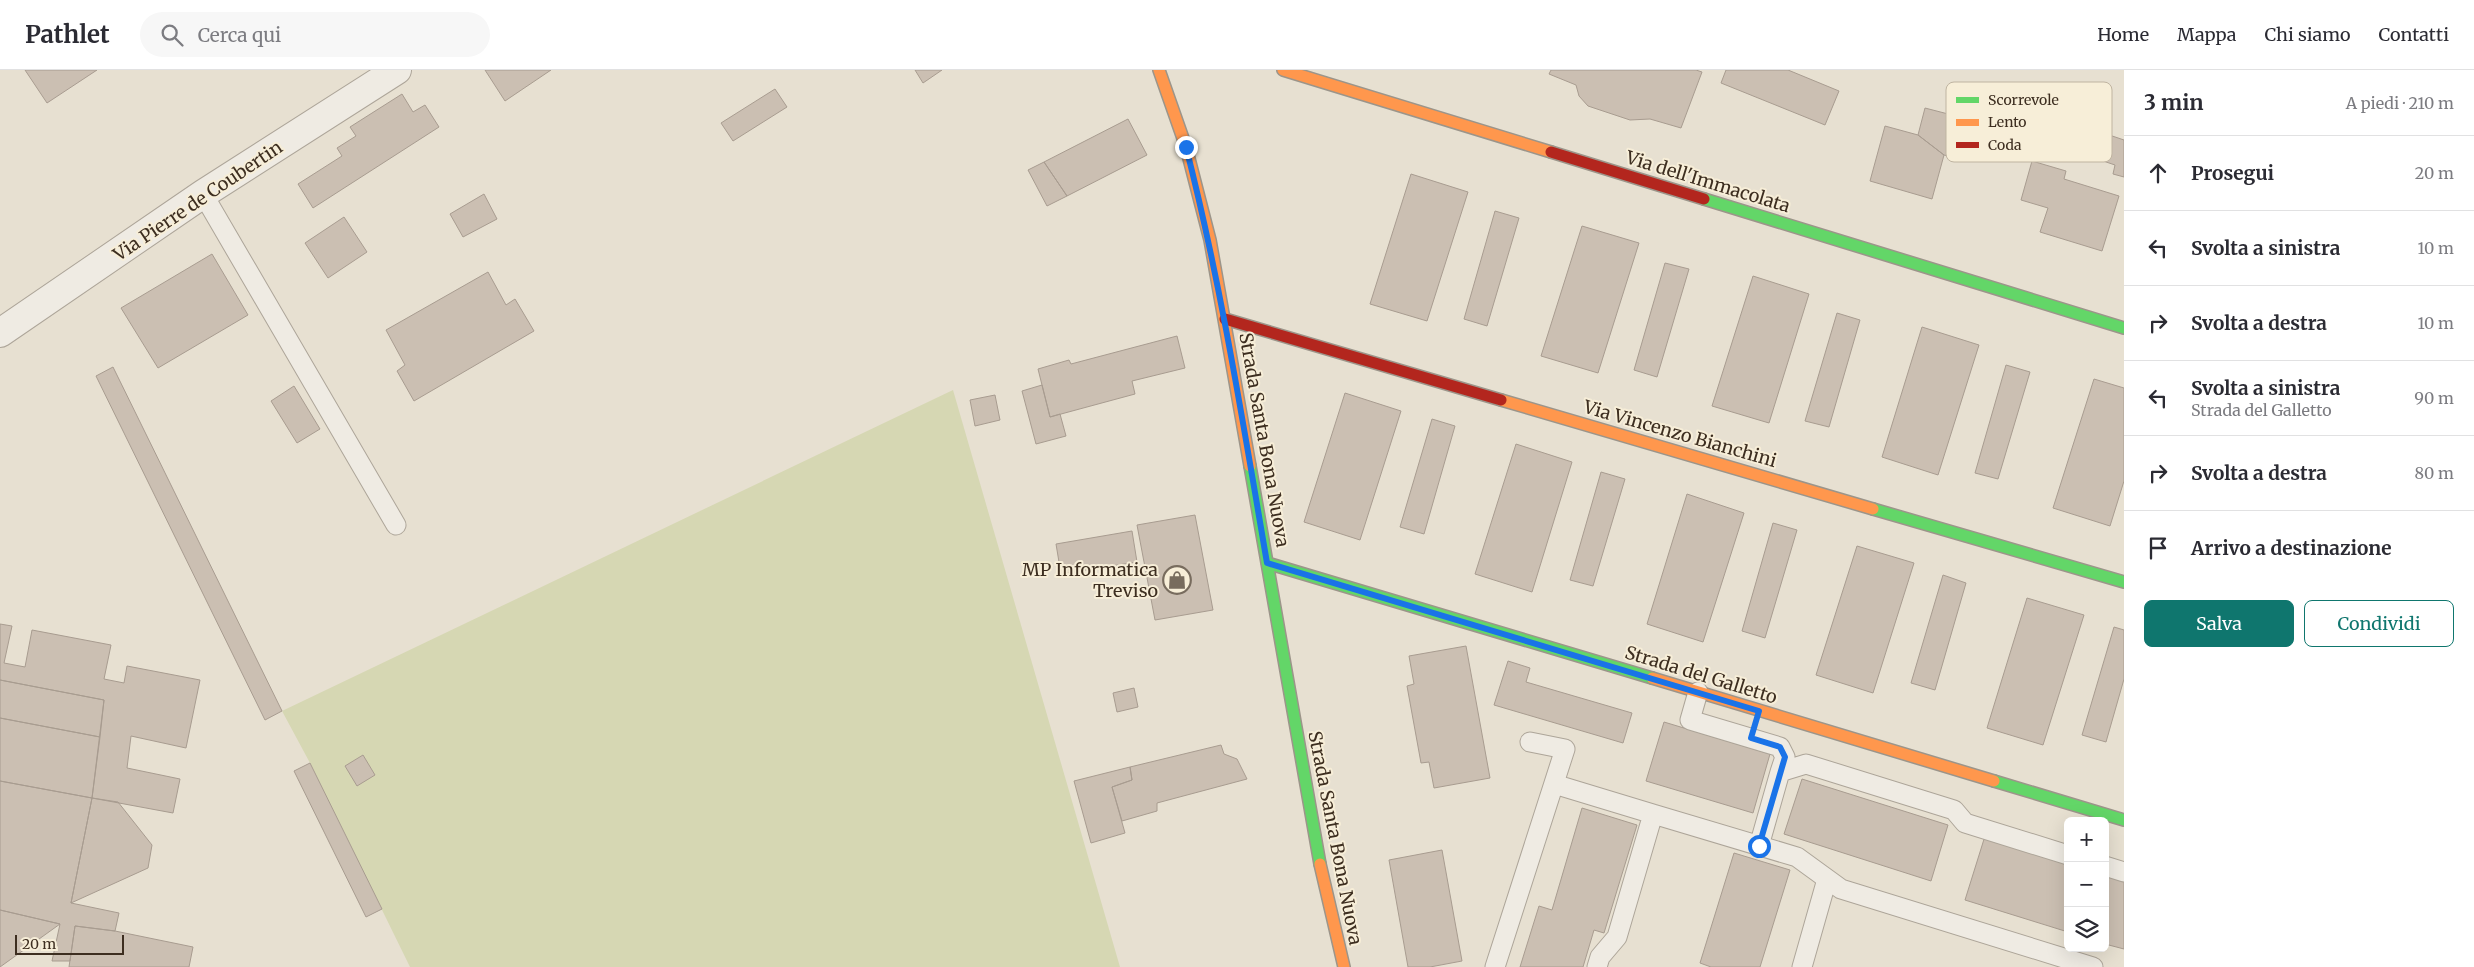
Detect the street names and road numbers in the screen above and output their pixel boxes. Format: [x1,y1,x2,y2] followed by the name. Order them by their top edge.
[108,135,287,266] street label: Via Pierre de Coubertin
[1622,145,1793,218] street label: Via dell'Immacolata
[1234,331,1295,549] street label: Strada Santa Bona Nuova
[1580,395,1779,472] street label: Via Vincenzo Bianchini
[1622,640,1780,709] street label: Strada del Galletto
[1303,729,1368,947] street label: Strada Santa Bona Nuova

